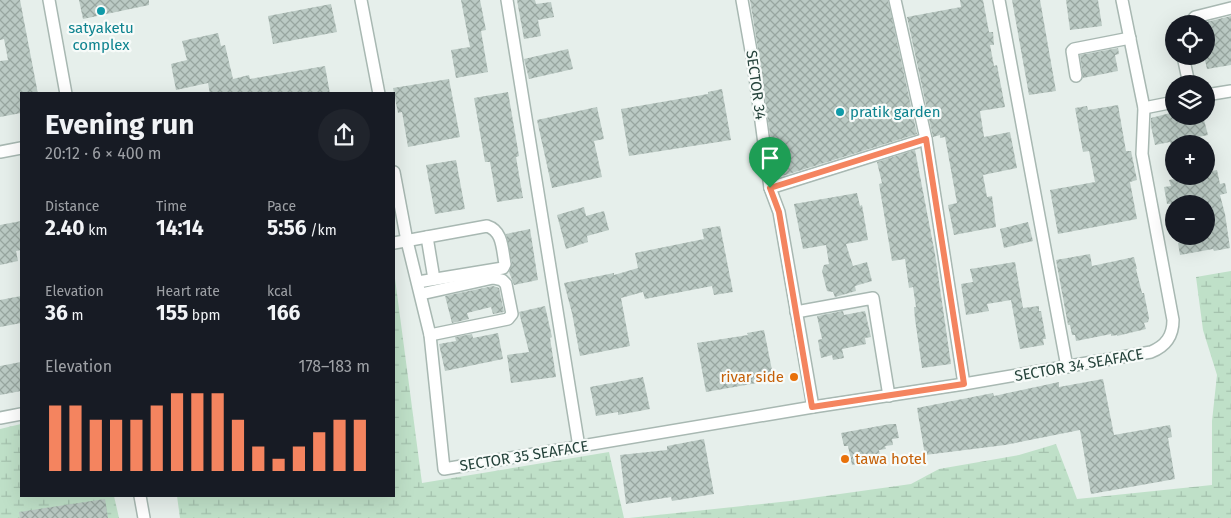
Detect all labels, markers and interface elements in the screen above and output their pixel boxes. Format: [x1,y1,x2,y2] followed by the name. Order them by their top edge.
[95,5,107,17] marker: satyaketu complex
[1165,15,1215,245] map controls
[1165,15,1215,65] button: locate
[68,19,134,54] place label: satyaketu complex
[742,49,770,121] street label: SECTOR 34
[1165,75,1215,125] button: layers
[850,103,941,121] place label: pratik garden
[834,106,846,118] marker: pratik garden
[45,108,194,141] text: Evening run
[318,109,370,161] button: share
[1165,135,1215,185] button: +
[749,137,791,188] pin
[45,144,162,163] text: 20:12 · 6 × 400 m
[756,144,784,172] icon: arrive
[1165,195,1215,245] button: −
[45,198,99,215] text: Distance
[156,198,187,215] text: Time
[267,198,296,215] text: Pace
[45,215,85,241] text: 2.40
[156,215,204,241] text: 14:14
[267,215,307,241] text: 5:56
[85,222,107,239] text: km
[307,222,337,239] text: /km
[45,283,104,300] text: Elevation
[156,283,220,300] text: Heart rate
[267,283,292,300] text: kcal
[45,300,68,326] text: 36
[156,300,188,326] text: 155
[267,300,300,326] text: 166
[68,307,83,324] text: m
[188,307,221,324] text: bpm
[1013,345,1145,385] street label: SECTOR 34 SEAFACE
[45,357,112,376] text: Elevation
[299,357,370,376] text: 178–183 m
[721,368,784,386] place label: rivar side
[788,371,800,383] marker: rivar side
[458,437,590,475] street label: SECTOR 35 SEAFACE
[855,450,927,468] place label: tawa hotel
[839,453,851,465] marker: tawa hotel

